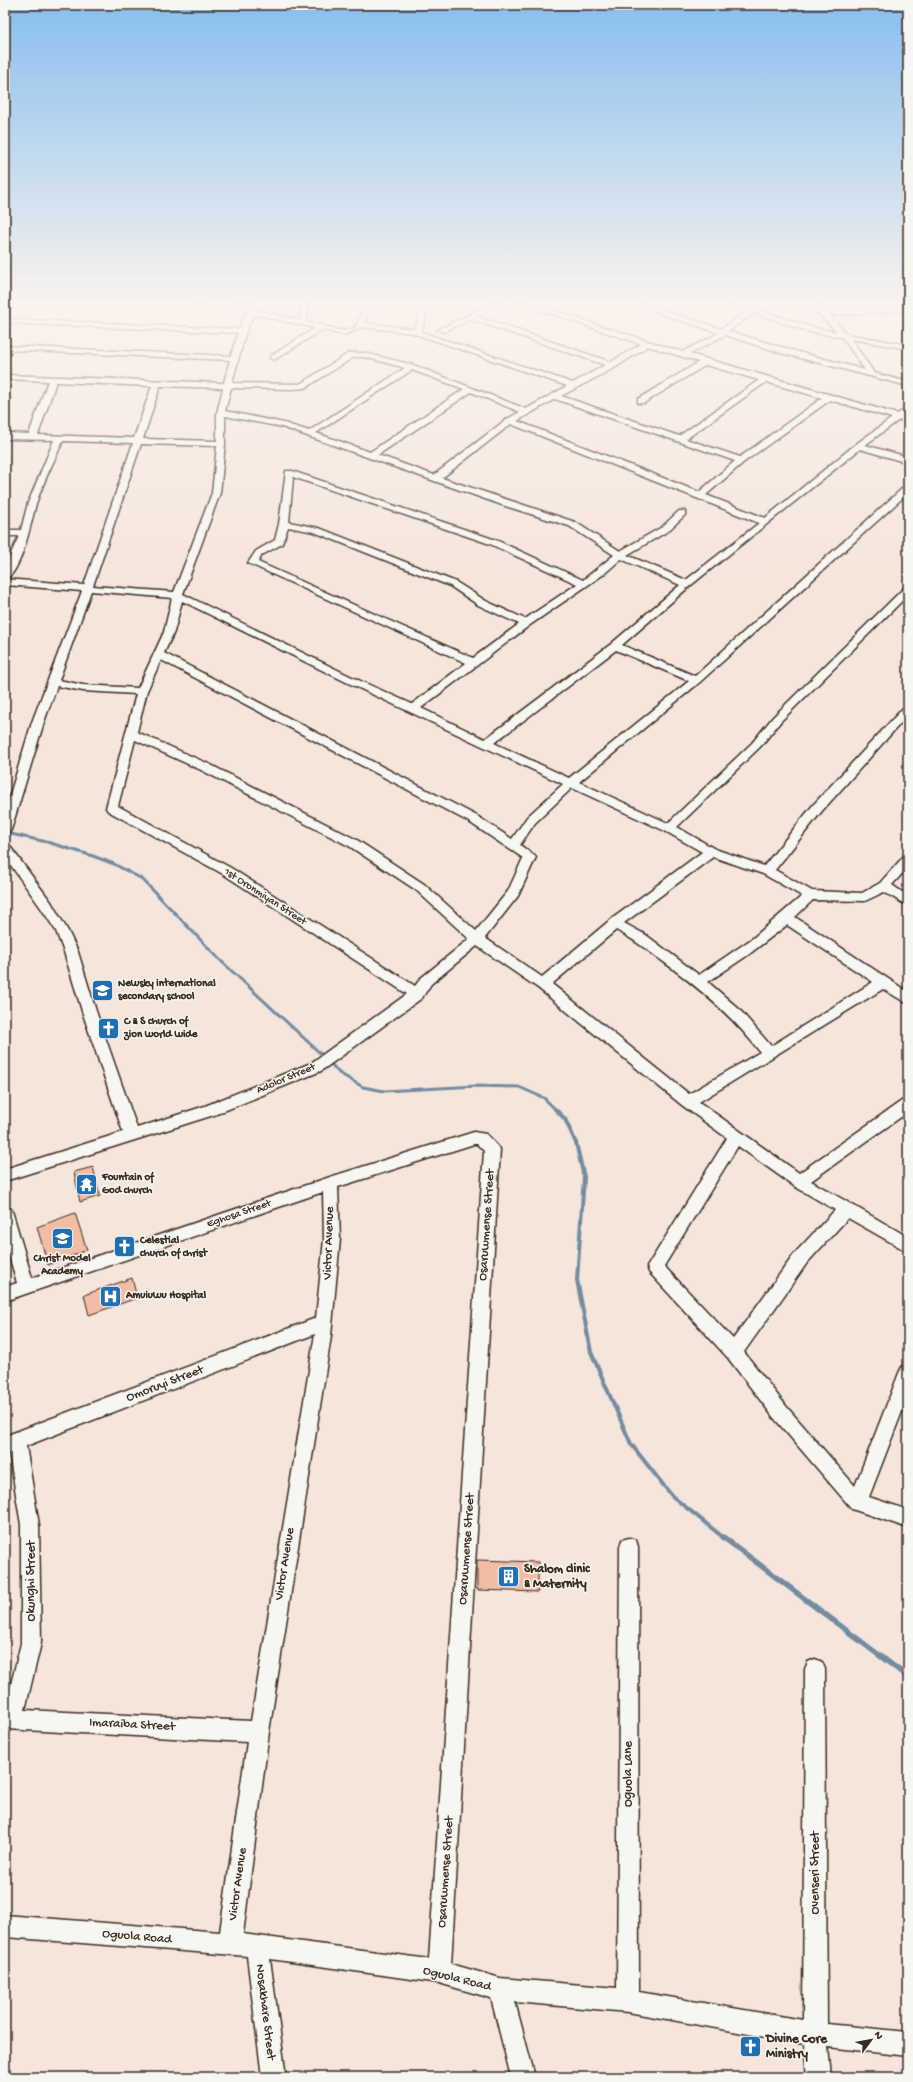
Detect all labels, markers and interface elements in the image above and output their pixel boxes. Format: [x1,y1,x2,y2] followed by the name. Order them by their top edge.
[221,865,310,929] street label: 1st Oronmiyan Street
[90,977,116,1003] school or university icon: Newsky international secondary school
[118,977,216,1003] place label: Newsky international secondary school
[96,1015,122,1041] church icon: C & S church of zion world wide
[123,1015,199,1041] place label: C & S church of zion world wide
[255,1061,319,1097] street label: Adolor Street
[476,1167,499,1281] street label: Osaruwmense Street
[74,1171,100,1197] temple icon: Fountain of God church
[101,1171,155,1197] place label: Fountain of God church
[205,1197,274,1231] street label: Eghosa Street
[320,1206,338,1281] street label: Victor Avenue
[49,1226,75,1252] school or university icon: Christ Model Academy
[111,1234,137,1260] church icon: Celestial church of christ
[139,1234,209,1260] place label: Celestial church of christ
[32,1252,91,1278] place label: Christ Model Academy
[98,1283,124,1309] hospital icon: Amuiuwu Hospital
[125,1289,207,1302] place label: Amuiuwu Hospital
[124,1362,207,1406] street label: Omoruyi Street
[456,1491,479,1605] street label: Osaruwmense Street
[272,1526,298,1602] street label: Victor Avenue
[24,1539,39,1621] street label: Okunghi Street
[524,1562,591,1592] place label: Shalom clinic & Maternity
[495,1563,521,1589] building icon: Shalom clinic & Maternity
[89,1715,177,1735] street label: Imaraiba Street
[621,1741,636,1807] street label: Oguola Lane
[435,1814,458,1928] street label: Osaruwmense Street
[808,1830,823,1915] street label: Ovenseri Street
[225,1846,251,1922] street label: Victor Avenue
[102,1926,174,1948] street label: Oguola Road
[252,1963,279,2062] street label: Nosakhare Street
[421,1963,494,1995] street label: Oguola Road
[851,2020,891,2060] north arrow
[871,2030,885,2042] text: N
[765,2032,828,2062] place label: Divine Core Ministry
[737,2033,763,2059] church icon: Divine Core Ministry

